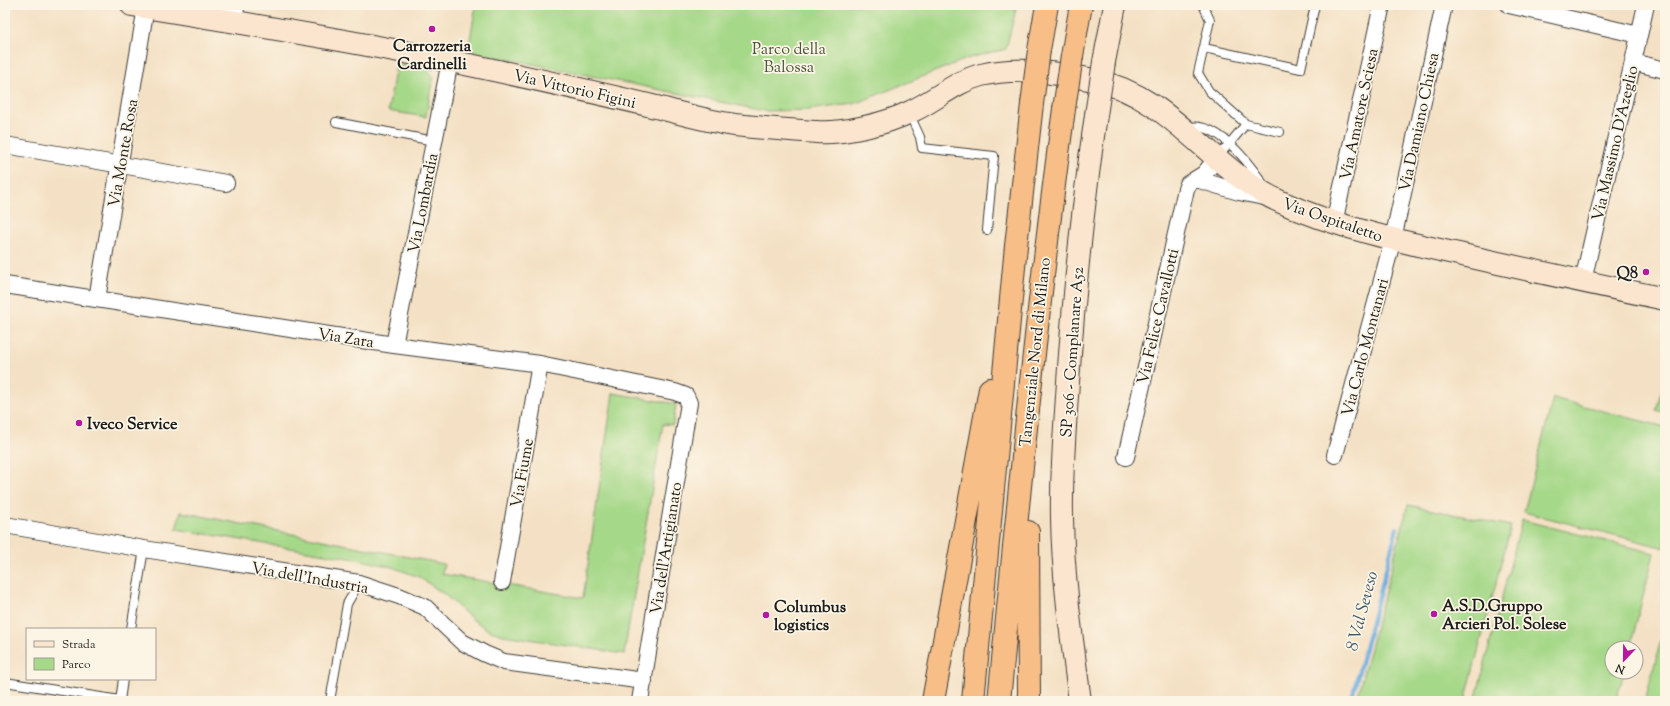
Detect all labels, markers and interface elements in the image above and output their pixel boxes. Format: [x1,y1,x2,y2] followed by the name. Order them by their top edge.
[427,24,437,34] marker: Carrozzeria Cardinelli
[393,36,472,77] place label: Carrozzeria Cardinelli
[752,39,827,80] park label: Parco della Balossa
[1335,46,1386,183] street label: Via Amatore Sciesa
[1394,50,1447,194] street label: Via Damiano Chiesa
[1587,63,1646,224] street label: Via Massimo D'Azeglio
[511,65,639,116] street label: Via Vittorio Figini
[104,97,145,209] street label: Via Monte Rosa
[403,151,446,256] street label: Via Lombardia
[1279,193,1386,249] street label: Via Ospitaletto
[1133,246,1186,387] street label: Via Felice Cavallotti
[1015,256,1058,448] street label: Tangenziale Nord di Milano
[1617,263,1638,286] place label: Q8
[1056,265,1091,438] street label: SP 306 - Complanare A52
[1641,267,1651,277] marker: Q8
[1337,276,1396,419] street label: Via Carlo Montanari
[316,324,376,355] street label: Via Zara
[87,414,178,437] place label: Iveco Service
[74,418,84,428] marker: Iveco Service
[506,437,541,510] street label: Via Fiume
[646,480,689,616] street label: Via dell'Artigianato
[249,558,371,601] street label: Via dell'Industria
[1341,568,1385,654] water label: 8 Val Seveso
[1442,596,1567,637] place label: A.S.D.Gruppo Arcieri Pol. Solese
[774,597,846,638] place label: Columbus logistics
[1429,609,1439,619] marker: A.S.D.Gruppo Arcieri Pol. Solese
[761,610,771,620] marker: Columbus logistics
[26,628,156,680] legend
[62,636,96,654] text: Strada
[1604,640,1644,680] north arrow
[62,656,91,674] text: Parco
[1613,659,1629,678] text: N

